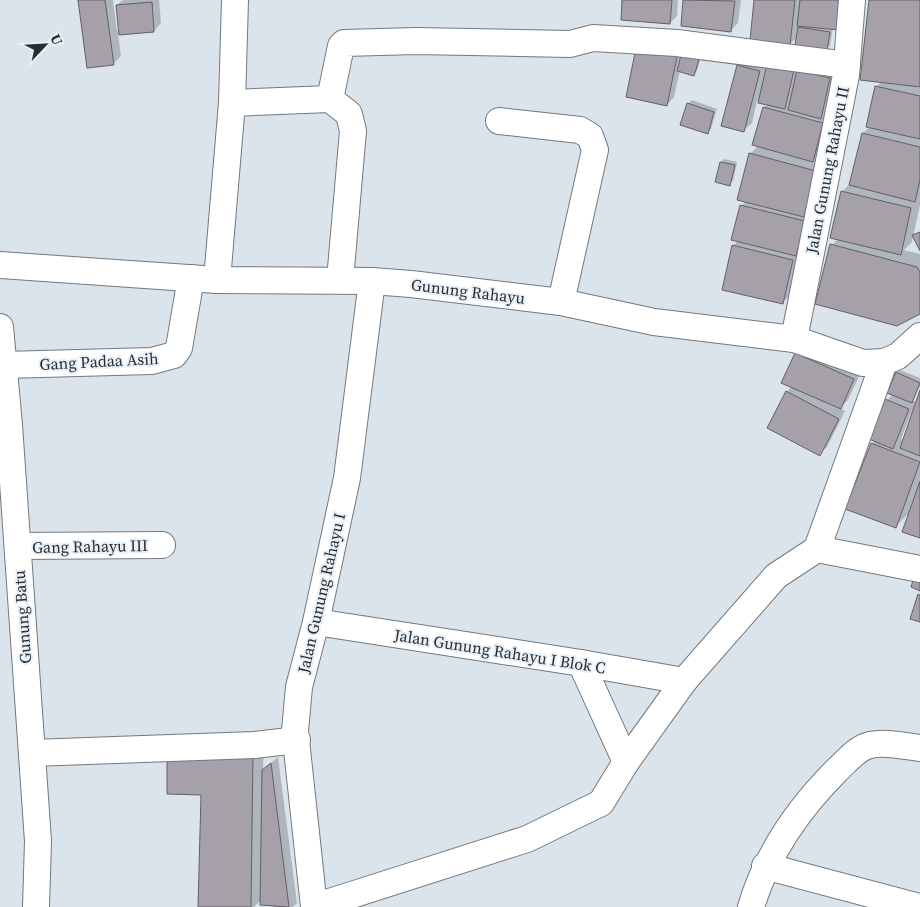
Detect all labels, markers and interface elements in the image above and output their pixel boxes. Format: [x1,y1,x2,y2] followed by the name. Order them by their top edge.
[20,20,70,70] north arrow
[46,31,68,48] text: U
[800,84,854,257] street label: Jalan Gunung Rahayu II
[410,273,526,309] street label: Gunung Rahayu
[39,347,159,375] street label: Gang Padaa Asih
[292,511,350,676] street label: Jalan Gunung Rahayu I
[32,534,148,558] street label: Gang Rahayu III
[8,570,36,664] street label: Gunung Batu
[392,623,607,679] street label: Jalan Gunung Rahayu I Blok C

